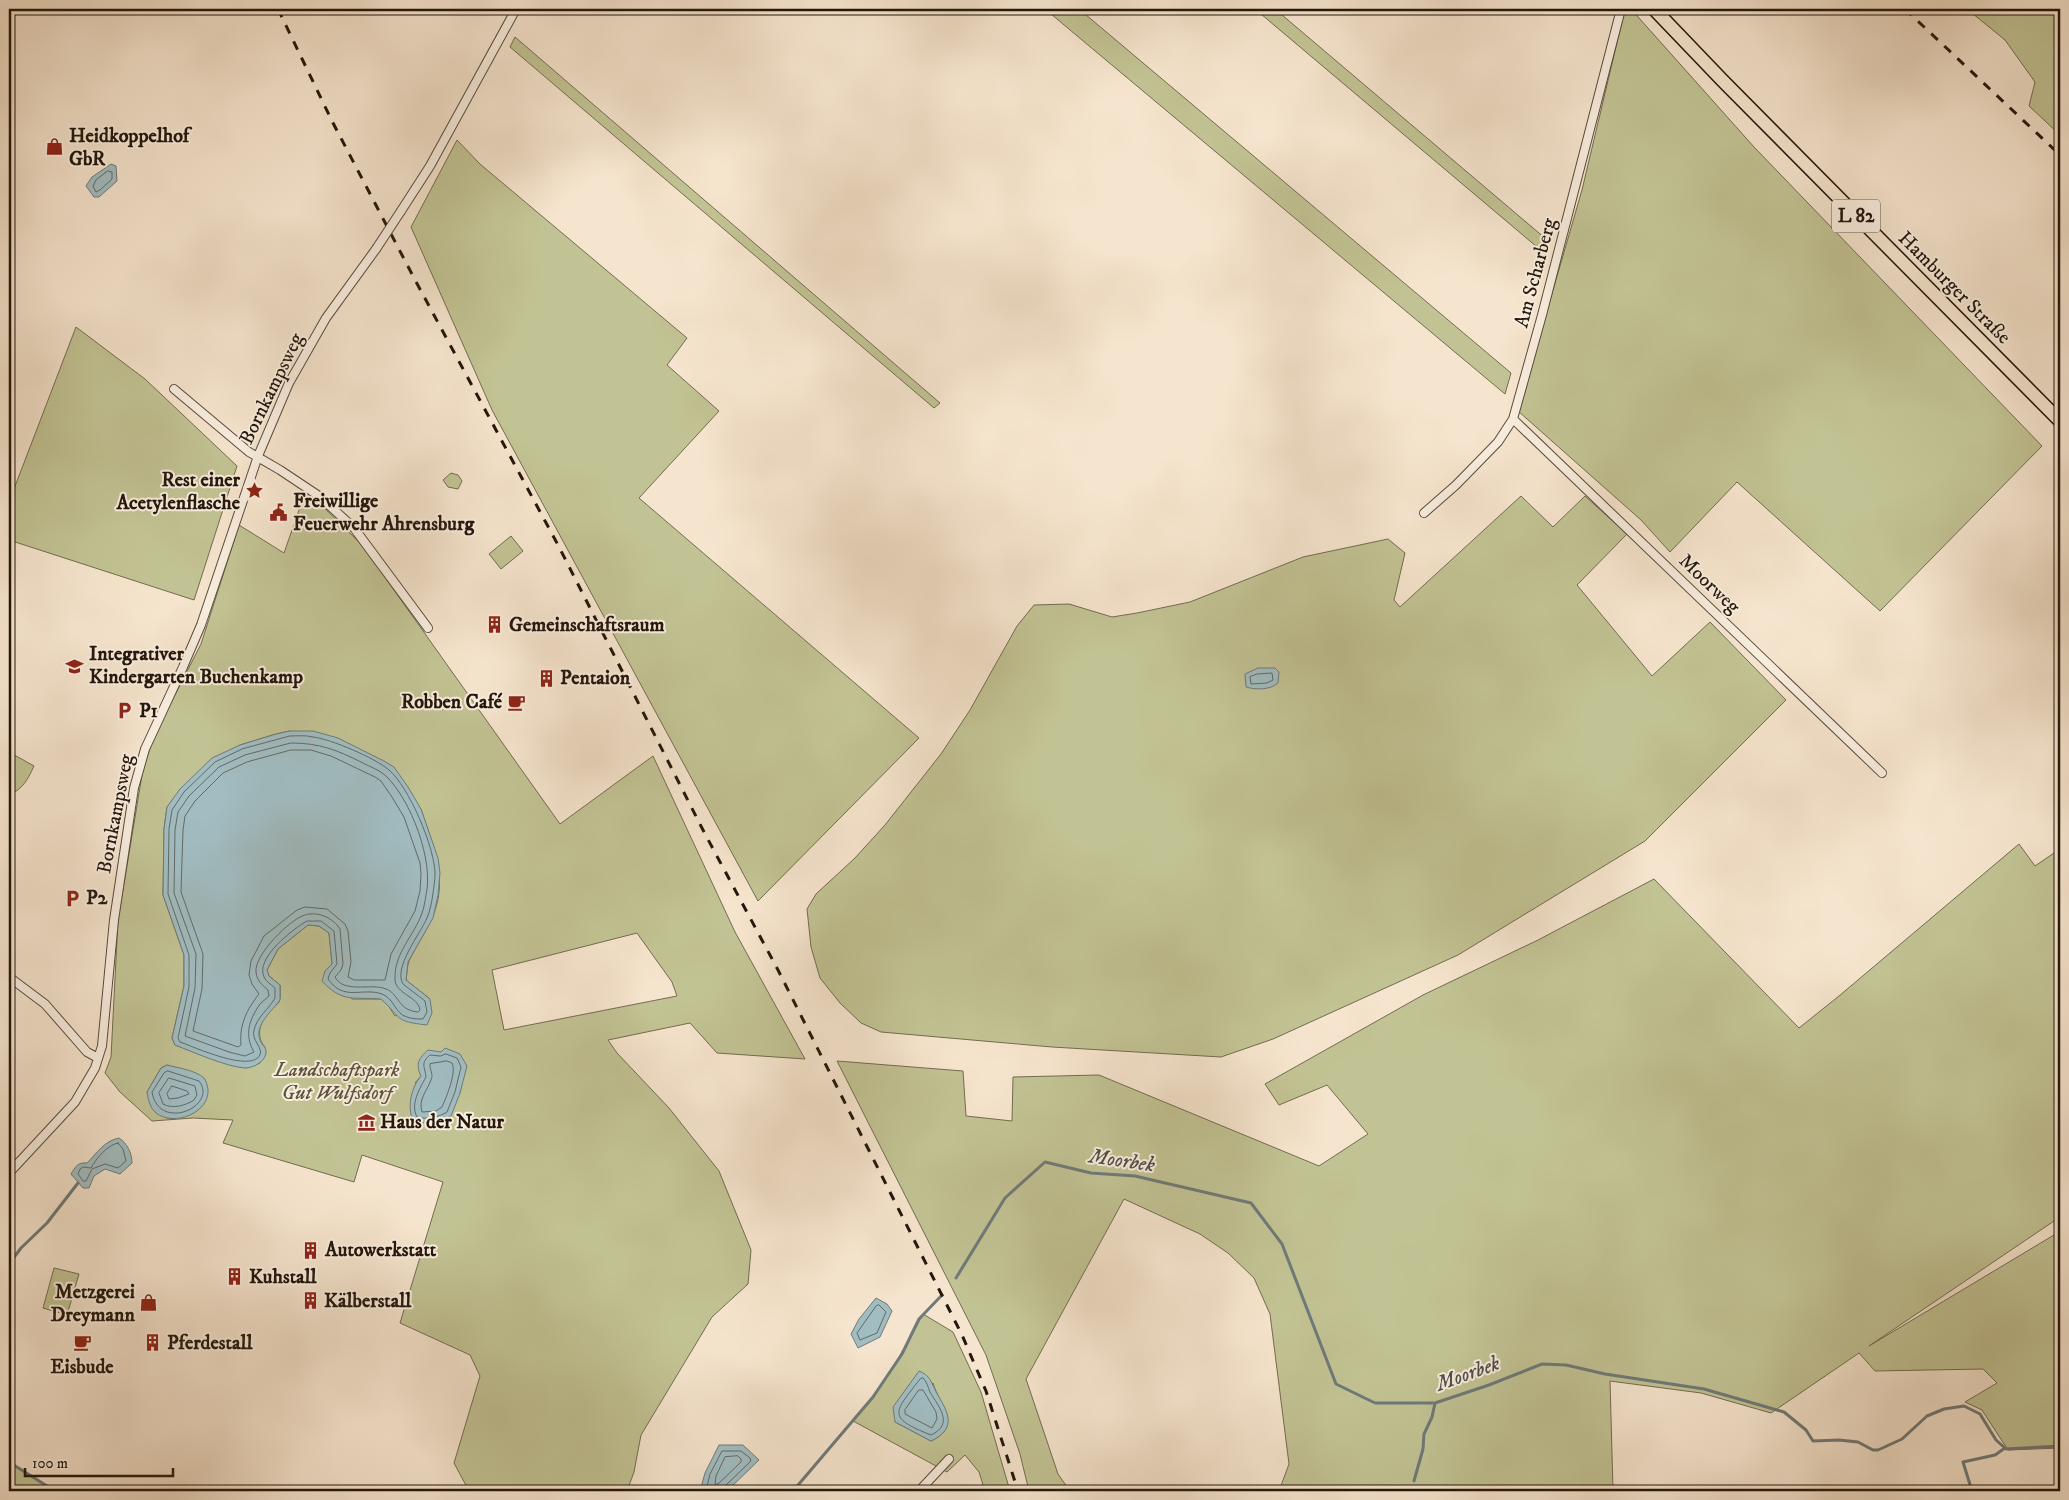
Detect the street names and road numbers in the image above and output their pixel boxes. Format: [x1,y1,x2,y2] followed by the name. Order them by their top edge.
[1832,200,1880,232] road number: L 82
[1509,215,1563,331] street label: Am Scharberg
[1892,226,2016,350] street label: Hamburger Straße
[234,329,310,449] street label: Bornkampsweg
[1673,549,1745,619] street label: Moorweg
[92,752,140,876] street label: Bornkampsweg

